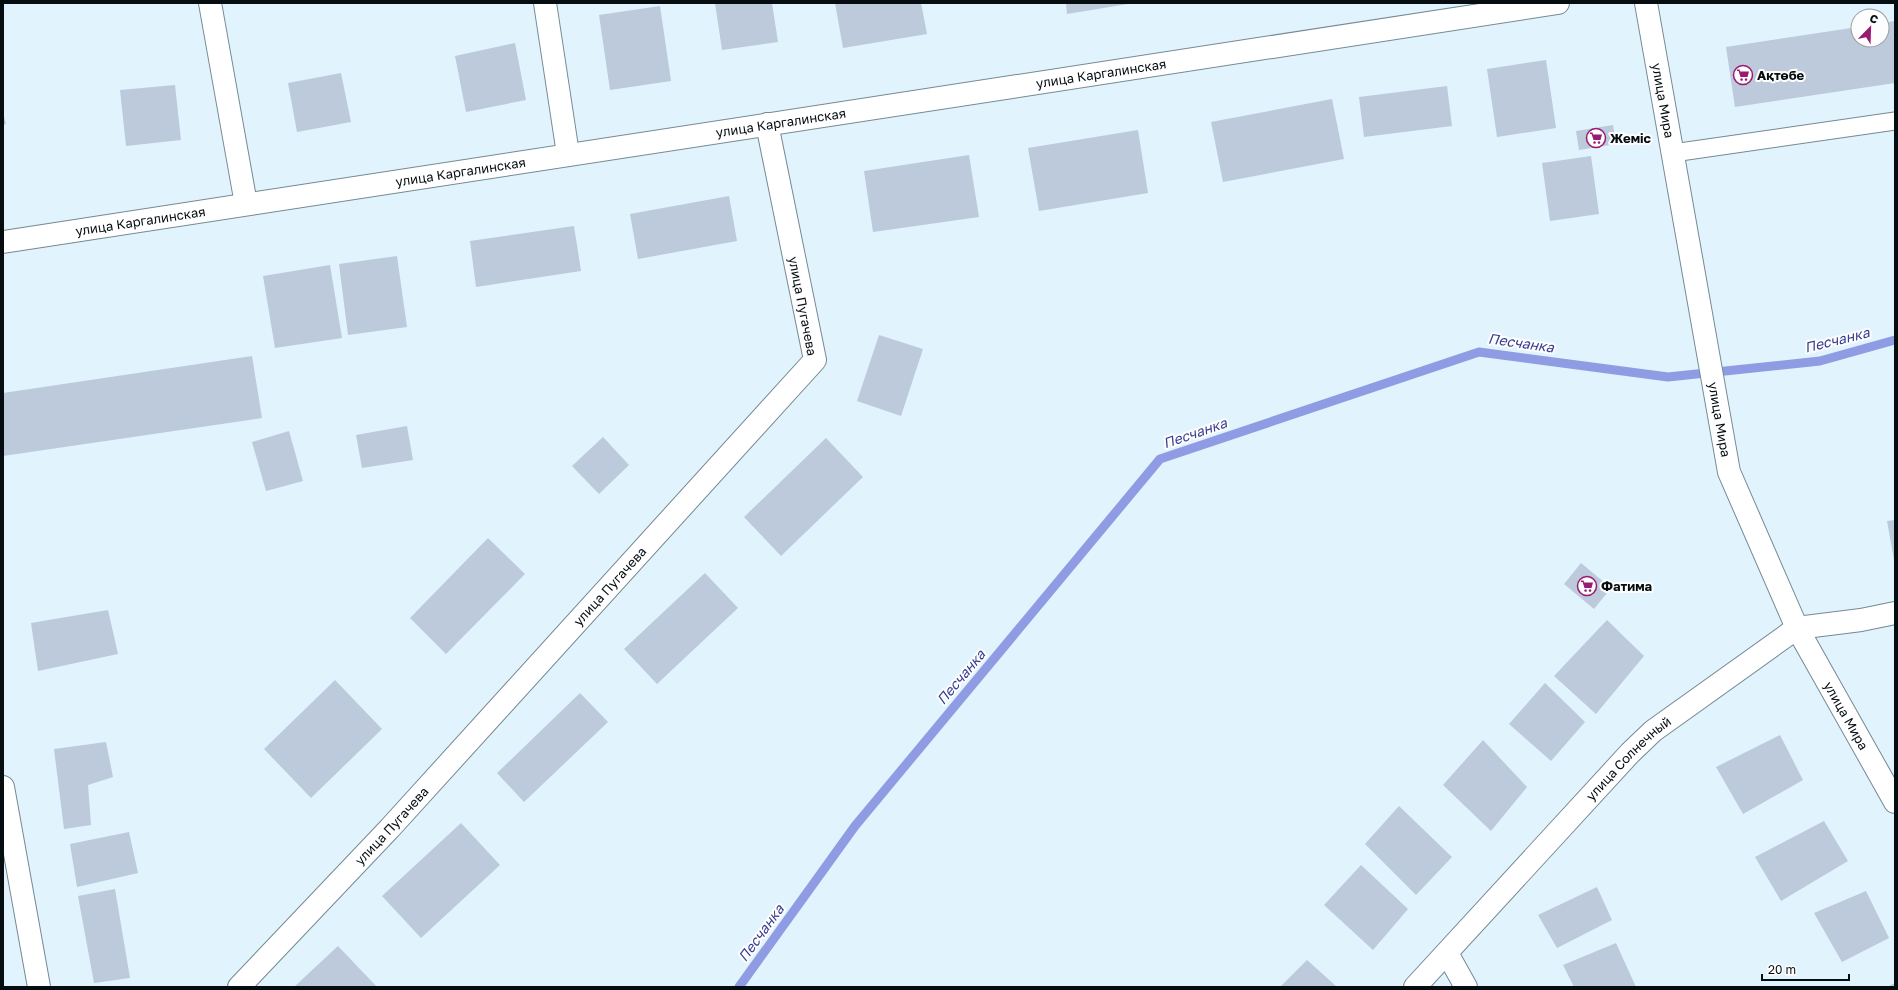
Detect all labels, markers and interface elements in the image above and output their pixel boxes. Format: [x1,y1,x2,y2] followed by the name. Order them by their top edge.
[1850,8,1890,48] north arrow
[1868,11,1880,26] text: С
[1035,55,1167,91] street label: улица Каргалинская
[1649,62,1678,139] street label: улица Мира
[1732,64,1754,86] supermarket icon: Ақтөбе
[1757,67,1805,83] place label: Ақтөбе
[715,105,847,140] street label: улица Каргалинская
[1585,127,1607,149] supermarket icon: Жеміс
[1610,130,1652,146] place label: Жеміс
[394,154,527,190] street label: улица Каргалинская
[74,203,207,239] street label: улица Каргалинская
[786,255,820,357] street label: улица Пугачева
[1803,323,1872,356] water label: Песчанка
[1487,329,1556,356] water label: Песчанка
[1705,381,1734,458] street label: улица Мира
[1161,413,1230,451] water label: Песчанка
[570,543,650,629] street label: улица Пугачева
[1576,575,1598,597] supermarket icon: Фатима
[1601,578,1653,594] place label: Фатима
[933,645,989,708] water label: Песчанка
[1821,679,1872,753] street label: улица Мира
[1582,713,1674,804] street label: улица Солнечный
[351,783,432,868] street label: улица Пугачева
[734,900,788,965] water label: Песчанка
[1762,956,1849,982] scale bar
[1768,962,1796,977] text: 20 m

